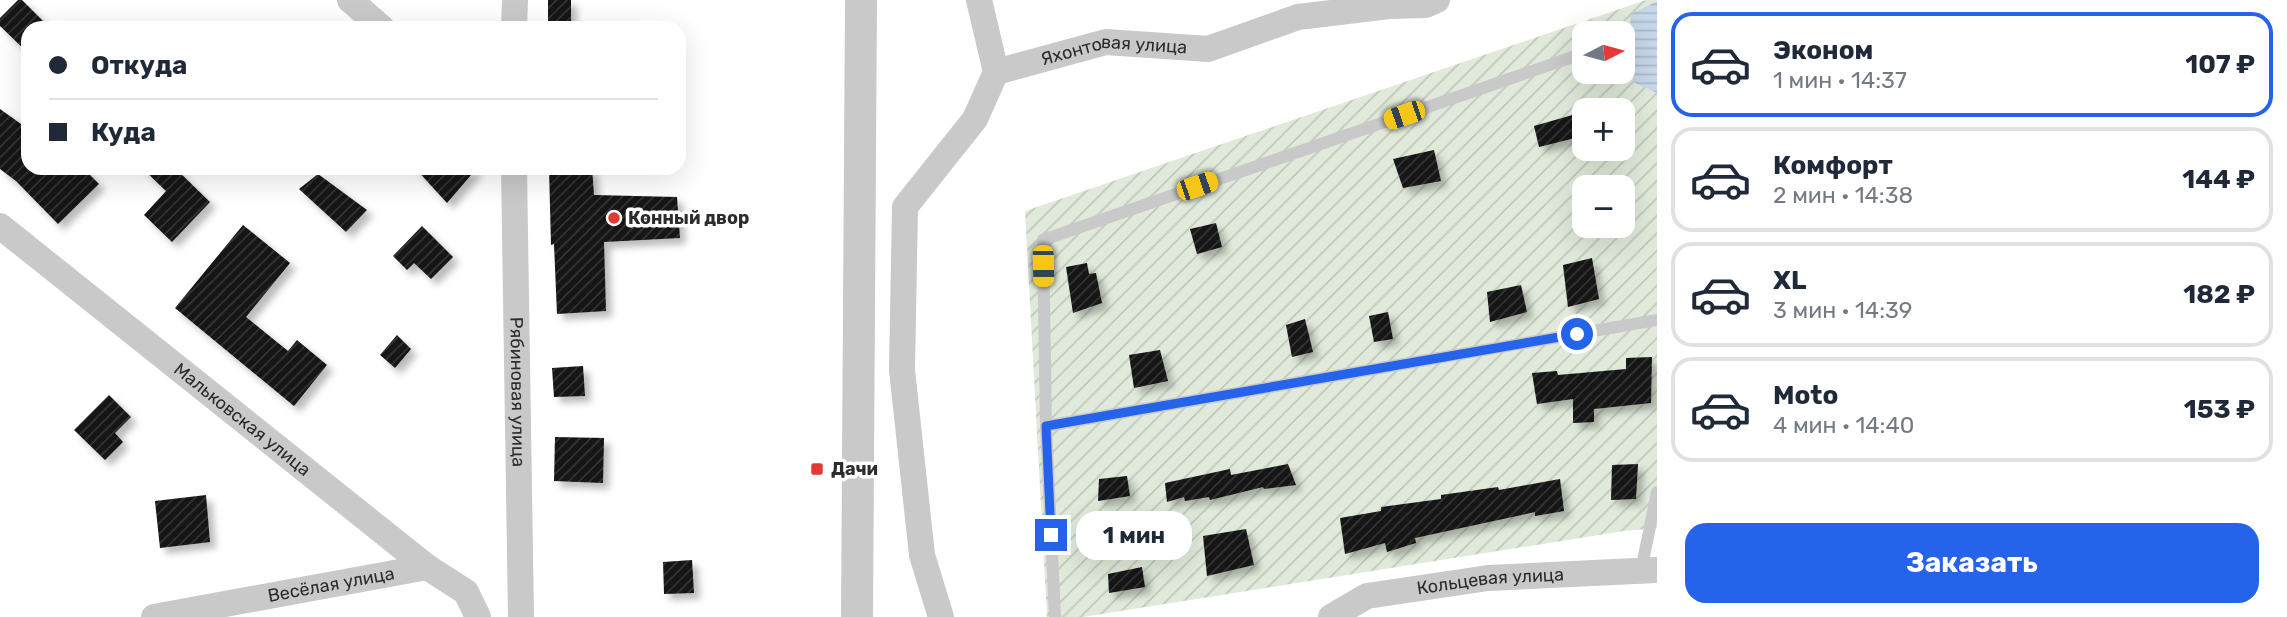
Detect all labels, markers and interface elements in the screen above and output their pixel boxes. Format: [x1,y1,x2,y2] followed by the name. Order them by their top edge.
[1572,21,1634,84] north arrow
[1572,21,1635,238] map controls
[1038,31,1188,70] street label: Яхонтовая улица
[1689,33,1752,96] icon: car
[1773,35,1873,66] text: Эконом
[2185,49,2255,80] text: 107 ₽
[91,50,187,81] text: Откуда
[1773,66,1907,94] text: 1 мин · 14:37
[1381,98,1428,132] car
[1572,98,1635,161] button: +
[91,117,156,148] text: Куда
[1689,148,1752,211] icon: car
[1773,150,1893,181] text: Комфорт
[2182,164,2255,195] text: 144 ₽
[1174,169,1221,203] car
[1572,175,1635,238] button: −
[1773,181,1913,209] text: 2 мин · 14:38
[628,207,749,229] place label: Конный двор
[606,210,622,226] marker: Конный двор
[1033,245,1054,287] car
[1689,263,1752,326] icon: car
[1773,265,1806,296] text: XL
[2183,279,2255,310] text: 182 ₽
[1773,296,1913,324] text: 3 мин · 14:39
[505,317,530,467] street label: Рябиновая улица
[1561,318,1593,350] route start
[169,358,315,481] street label: Мальковская улица
[1689,378,1752,441] icon: car
[1773,380,1838,411] text: Moto
[2184,394,2255,425] text: 153 ₽
[1773,411,1914,439] text: 4 мин · 14:40
[831,458,878,480] place label: Дачи
[809,461,825,477] marker: Дачи
[1076,510,1191,560] callout: 1 мин
[1035,519,1067,551] route end
[1103,521,1165,549] text: 1 мин
[1685,523,2259,603] button: Заказать
[266,562,396,607] street label: Весёлая улица
[1415,563,1564,599] street label: Кольцевая улица

